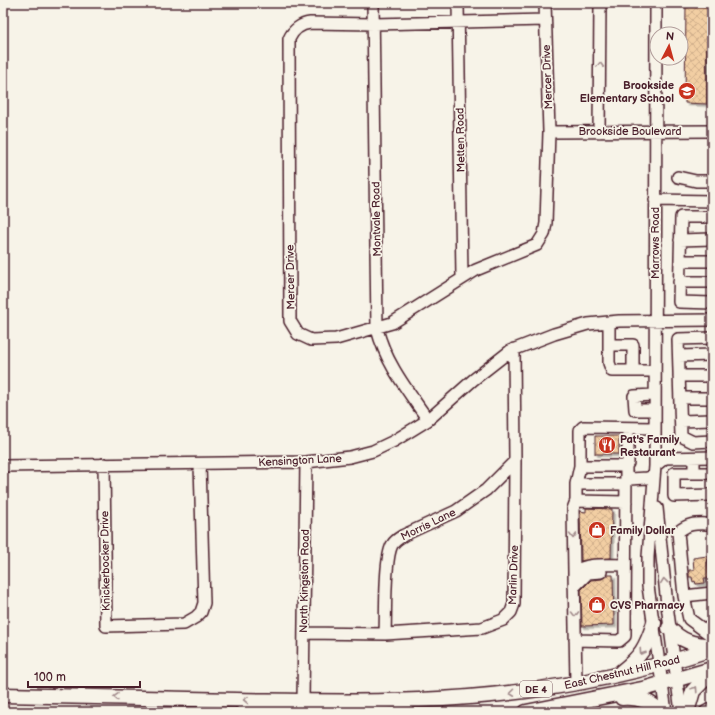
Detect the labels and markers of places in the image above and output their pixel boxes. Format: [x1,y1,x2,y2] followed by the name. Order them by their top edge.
[580,79,674,105] place label: Brookside Elementary School
[677,81,697,101] school or university icon: Brookside Elementary School
[620,433,679,459] place label: Pat's Family Restaurant
[597,435,617,455] restaurant icon: Pat's Family Restaurant
[587,520,607,540] shop icon: Family Dollar
[610,524,676,537] place label: Family Dollar
[587,595,607,615] shop icon: CVS Pharmacy
[610,599,685,612] place label: CVS Pharmacy

